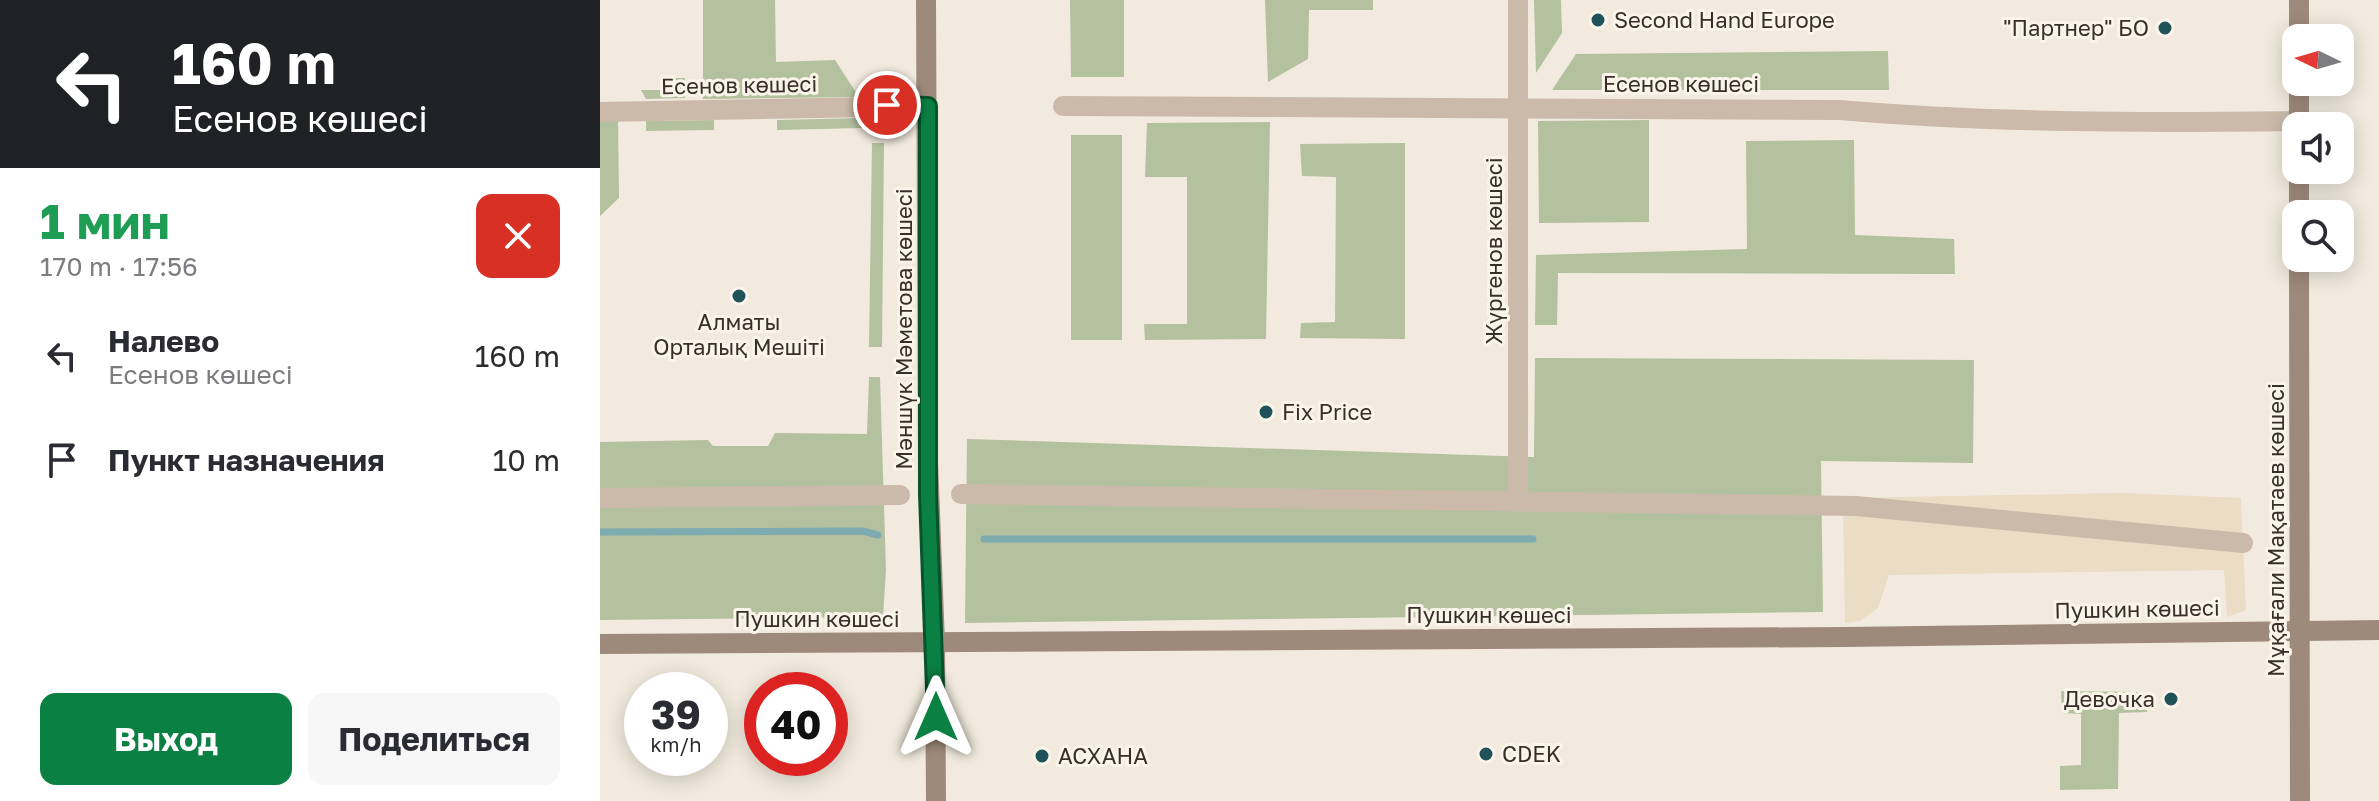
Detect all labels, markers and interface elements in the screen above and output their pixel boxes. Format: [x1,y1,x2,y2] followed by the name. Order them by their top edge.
[1614,6,1835,33] place label: Second Hand Europe
[1589,11,1607,29] marker: Second Hand Europe
[2003,14,2149,41] place label: "Партнер" БО
[2156,19,2174,37] marker: "Партнер" БО
[2282,24,2354,96] north arrow
[2282,24,2354,272] map controls
[172,29,336,96] text: 160 m
[40,32,144,136] icon: left
[661,70,817,99] street label: Есенов көшесі
[1603,70,1759,97] street label: Есенов көшесі
[853,71,921,139] pin
[865,83,909,127] icon: arrive
[172,97,428,140] text: Есенов көшесі
[2282,112,2354,184] button: sound
[1480,157,1507,345] street label: Жүргенов көшесі
[890,188,917,470] street label: Мәншүк Мәметова көшесі
[40,192,170,250] text: 1 мин
[476,194,560,278] button: close
[2282,200,2354,272] button: search
[40,251,198,282] text: 170 m · 17:56
[730,287,748,305] marker: Алматы Орталық Мешіті
[653,308,825,360] place label: Алматы Орталық Мешіті
[108,323,219,359] text: Налево
[40,334,84,378] icon: left
[475,338,560,374] text: 160 m
[108,359,293,390] text: Есенов көшесі
[2262,383,2289,677] street label: Мұқағали Мақатаев көшесі
[1282,398,1372,425] place label: Fix Price
[1257,403,1275,421] marker: Fix Price
[40,438,84,482] icon: arrive
[108,442,385,478] text: Пункт назначения
[493,442,560,478] text: 10 m
[2054,594,2220,623] street label: Пушкин көшесі
[1406,601,1572,628] street label: Пушкин көшесі
[734,605,900,632] street label: Пушкин көшесі
[744,672,848,776] speed limit sign: 40
[894,675,978,759] position arrow
[2064,685,2155,712] place label: Девочка
[651,690,701,738] text: 39
[2162,690,2180,708] marker: Девочка
[40,693,292,785] button: Выход
[308,693,560,785] button: Поделиться
[651,732,701,756] text: km/h
[1502,740,1561,767] place label: CDEK
[1058,742,1148,769] place label: ACXAHA
[1477,745,1495,763] marker: CDEK
[1033,747,1051,765] marker: ACXAHA

